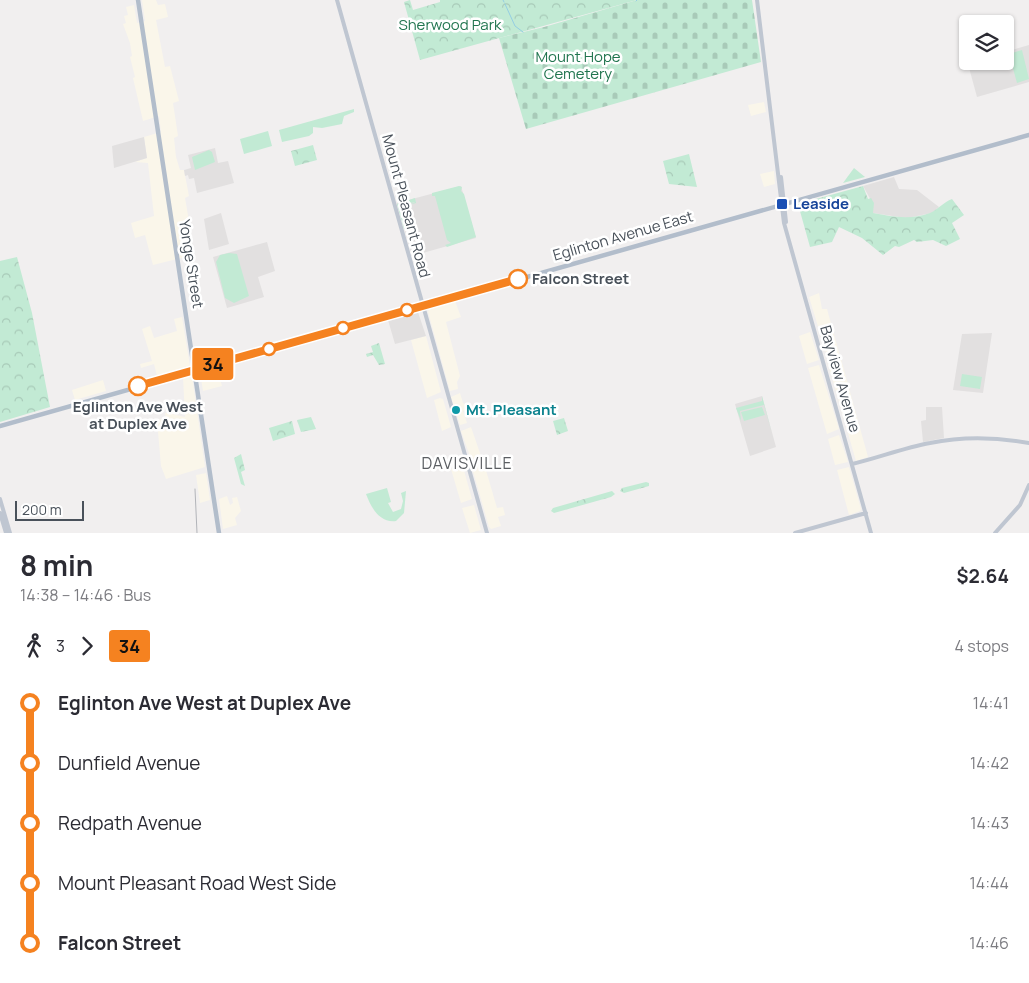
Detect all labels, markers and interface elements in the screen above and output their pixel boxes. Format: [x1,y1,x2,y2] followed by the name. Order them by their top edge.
[398,14,502,35] park label: Sherwood Park
[959,15,1014,70] map controls
[959,15,1014,70] button: layers
[535,46,621,84] park label: Mount Hope Cemetery
[377,132,436,280] street label: Mount Pleasant Road
[793,193,849,214] place label: Leaside
[775,197,789,211] marker: Leaside
[550,205,695,266] street label: Eglinton Avenue East
[174,218,209,310] street label: Yonge Street
[532,268,629,289] place label: Falcon Street
[508,269,528,289] marker: Falcon Street
[400,303,414,317] unlabelled marker
[336,321,350,335] unlabelled marker
[815,323,866,435] street label: Bayview Avenue
[262,342,276,356] unlabelled marker
[190,348,236,380] line badge: 34
[202,352,224,376] text: 34
[128,376,148,396] marker: Eglinton Ave West at Duplex Ave
[73,396,203,434] place label: Eglinton Ave West at Duplex Ave
[466,399,557,420] place label: Mt. Pleasant
[450,404,462,416] marker: Mt. Pleasant
[421,452,513,474] district label: DAVISVILLE
[15,498,84,521] scale bar
[22,500,62,519] text: 200 m
[20,546,93,584] text: 8 min
[957,563,1009,589] text: $2.64
[20,584,151,606] text: 14:38 – 14:46 · Bus
[20,632,48,660] icon: walk
[73,632,101,660] icon: forward
[119,634,140,658] text: 34
[56,635,65,657] text: 3
[955,635,1009,657] text: 4 stops
[58,690,351,716] text: Eglinton Ave West at Duplex Ave
[973,692,1009,714] text: 14:41
[58,750,200,776] text: Dunfield Avenue
[970,752,1009,774] text: 14:42
[58,810,202,836] text: Redpath Avenue
[970,812,1009,834] text: 14:43
[58,870,336,896] text: Mount Pleasant Road West Side
[970,872,1009,894] text: 14:44
[58,930,181,956] text: Falcon Street
[969,932,1009,954] text: 14:46

